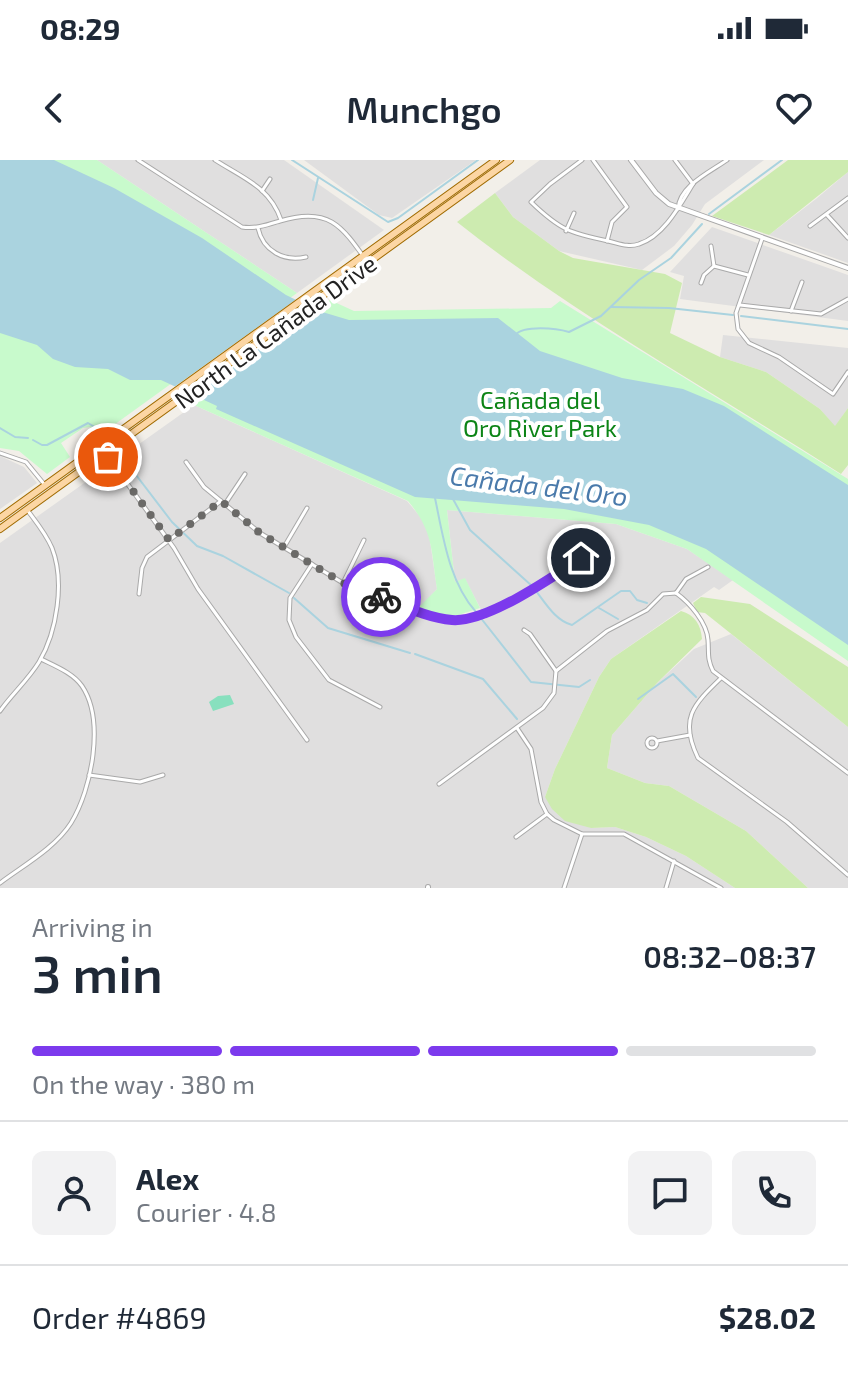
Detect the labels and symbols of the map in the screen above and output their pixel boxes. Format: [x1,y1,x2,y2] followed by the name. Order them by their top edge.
[168,248,382,414] street label: North La Cañada Drive
[463,385,617,442] park label: Cañada del Oro River Park
[74,423,142,491] pin
[448,459,630,511] water label: Cañada del Oro
[547,524,615,592] pin
[341,557,421,637] courier

